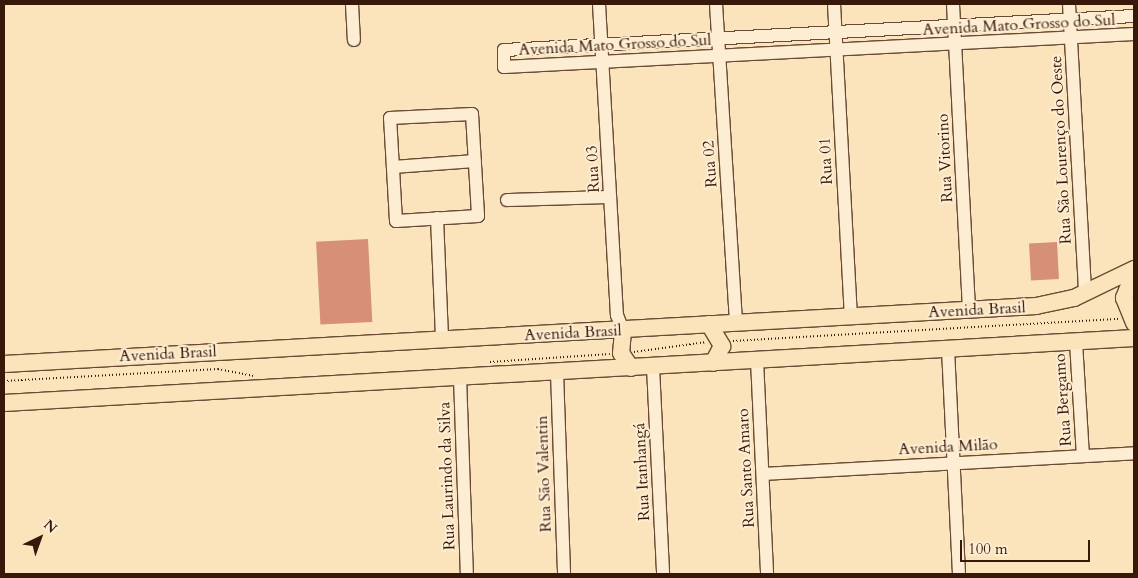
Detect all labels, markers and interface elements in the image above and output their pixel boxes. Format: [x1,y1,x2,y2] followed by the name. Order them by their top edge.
[922,10,1116,40] street label: Avenida Mato Grosso do Sul
[518,30,712,60] street label: Avenida Mato Grosso do Sul
[1046,55,1076,245] street label: Rua São Lourenço do Oeste
[933,113,957,203] street label: Rua Vitorino
[815,137,837,185] street label: Rua 01
[699,140,721,188] street label: Rua 02
[582,145,604,193] street label: Rua 03
[928,298,1026,322] street label: Avenida Brasil
[524,321,622,345] street label: Avenida Brasil
[119,342,217,366] street label: Avenida Brasil
[1050,353,1076,447] street label: Rua Bergamo
[435,401,459,551] street label: Rua Laurindo da Silva
[733,408,759,528] street label: Rua Santo Amaro
[532,415,556,533] street label: Rua São Valentin
[630,422,654,522] street label: Rua Itanhangá
[898,435,998,459] street label: Avenida Milão
[15,513,65,563] north arrow
[39,515,61,538] text: N
[963,530,1093,562] scale bar
[968,539,1008,559] text: 100 m

